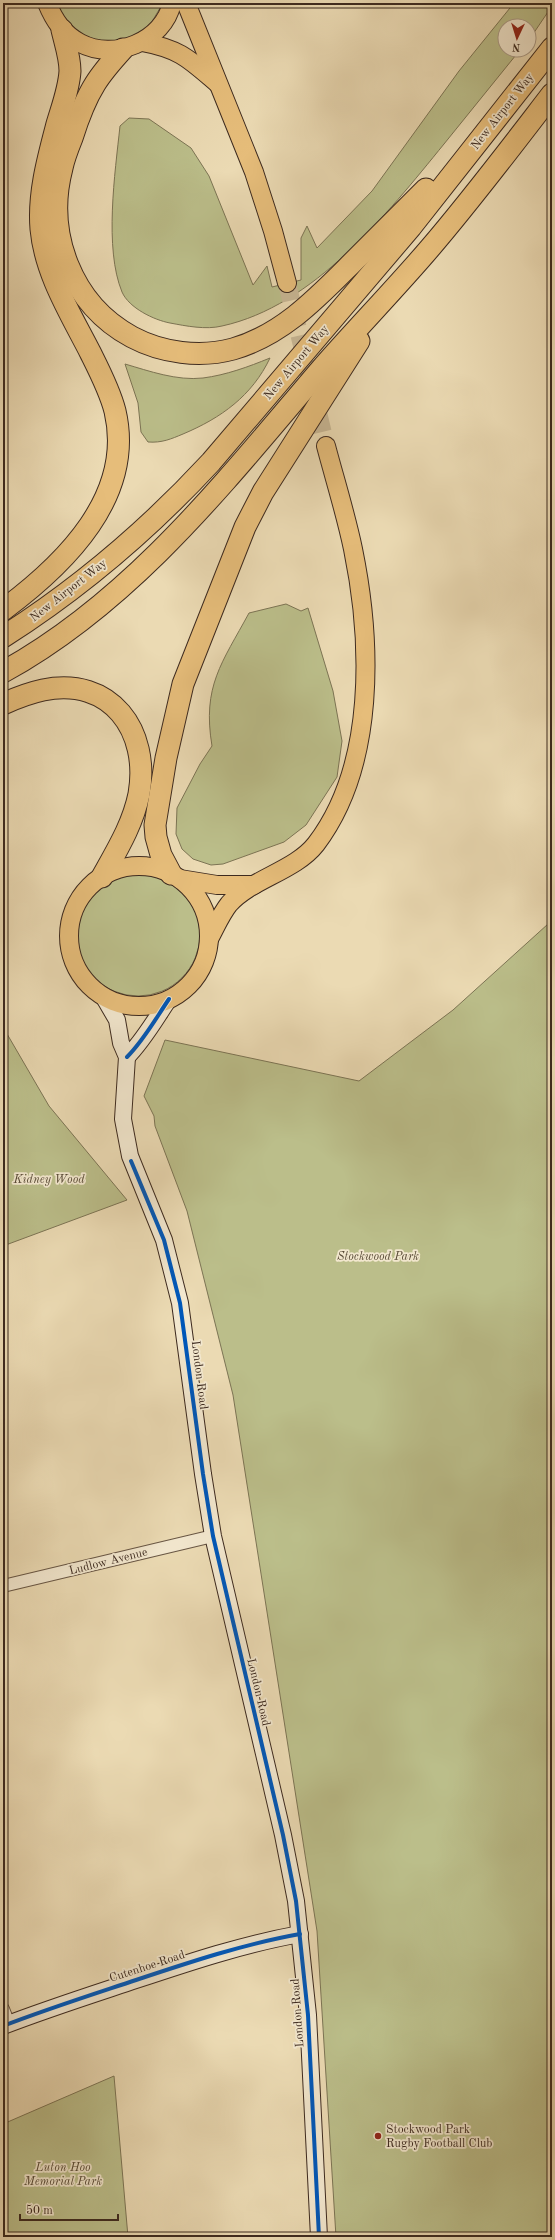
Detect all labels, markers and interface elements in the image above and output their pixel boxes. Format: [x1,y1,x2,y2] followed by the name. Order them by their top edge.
[497,18,537,58] north arrow
[511,41,521,52] text: N
[469,71,537,152] street label: New Airport Way
[262,323,332,402] street label: New Airport Way
[28,557,110,624] street label: New Airport Way
[12,1174,85,1186] park label: Kidney Wood
[337,1251,419,1263] park label: Stockwood Park
[189,1340,209,1410] street label: London Road
[68,1546,149,1578] street label: Ludlow Avenue
[244,1657,272,1727] street label: London Road
[108,1949,187,1985] street label: Cutenhoe Road
[290,1978,306,2048] street label: London Road
[386,2124,492,2150] place label: Stockwood Park Rugby Football Club
[373,2131,383,2141] marker: Stockwood Park Rugby Football Club
[23,2162,102,2188] park label: Luton Hoo Memorial Park
[20,2196,118,2222] scale bar
[26,2204,53,2217] text: 50 m

